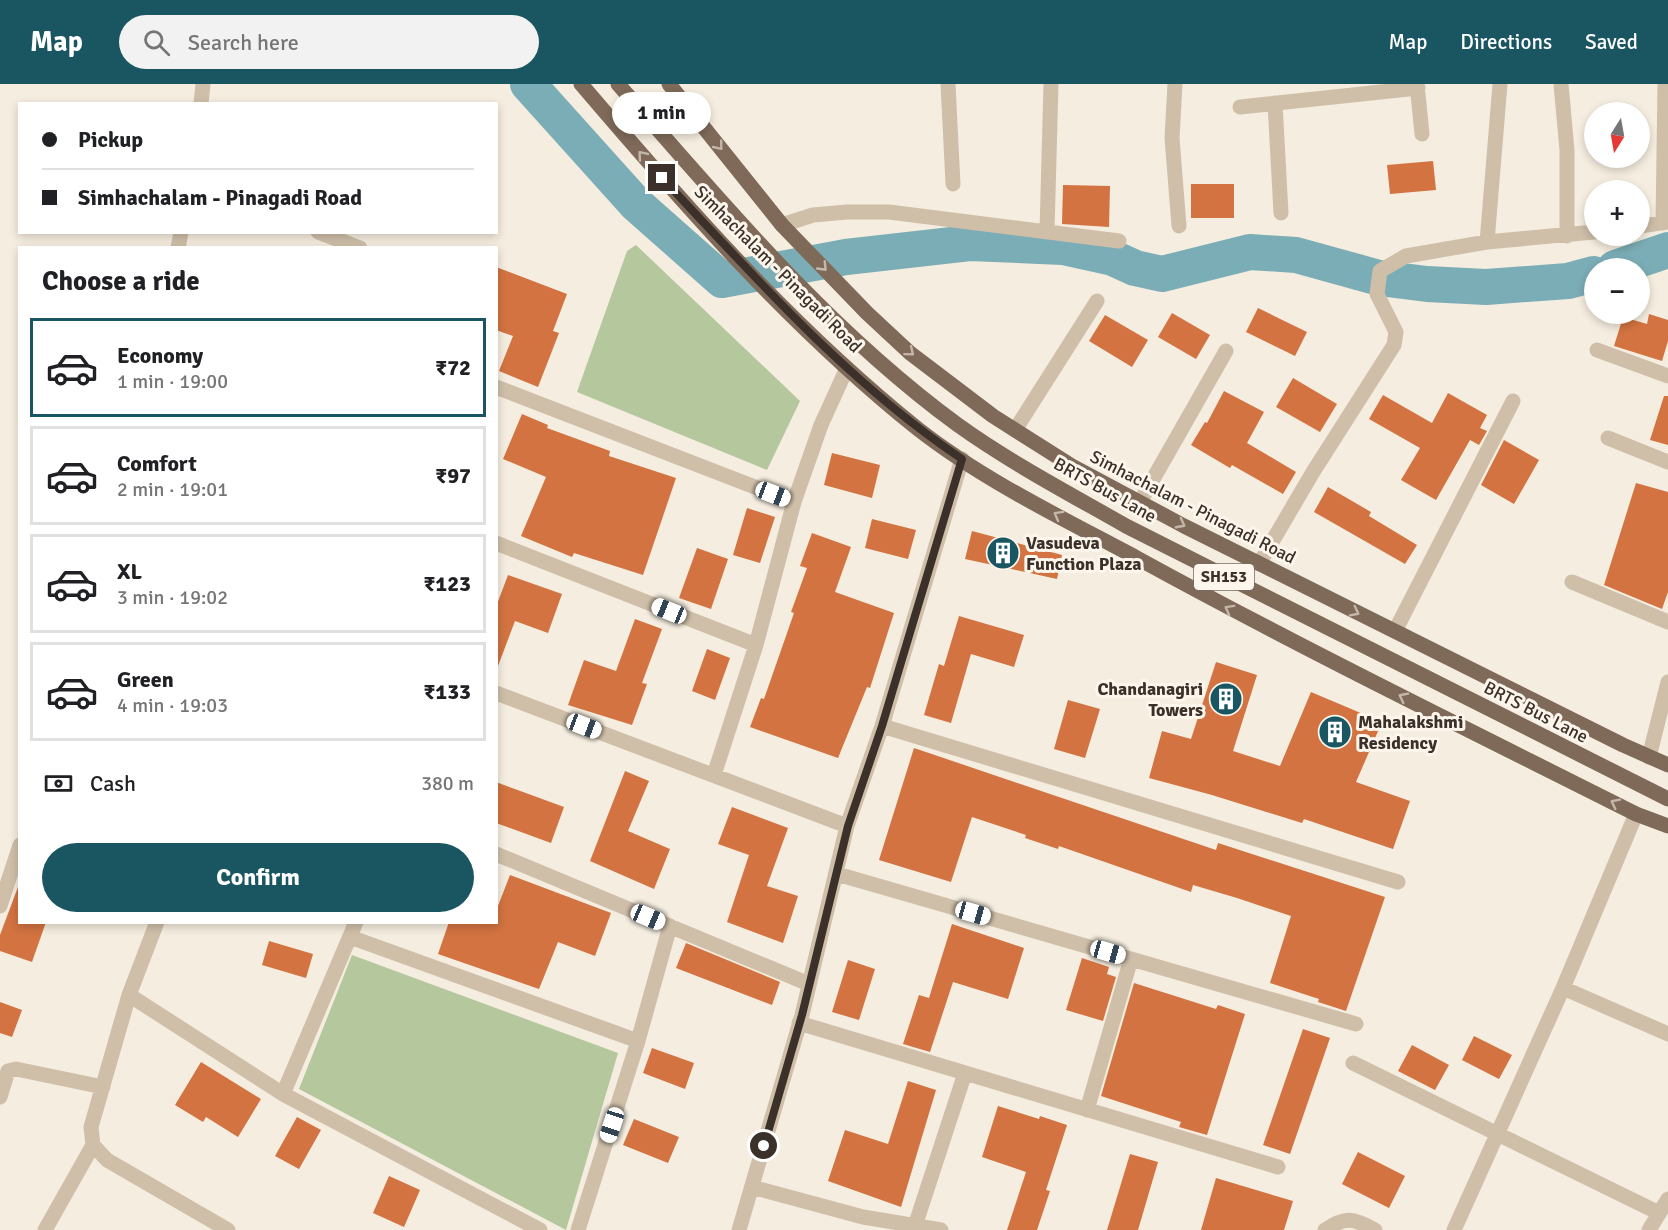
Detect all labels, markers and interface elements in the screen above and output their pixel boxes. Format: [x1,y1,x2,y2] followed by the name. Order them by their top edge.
[119,15,539,69] search box
[30,25,83,59] text: Map
[140,26,173,59] icon: search
[188,29,299,56] text: Search here
[1389,29,1427,55] text: Map
[1460,29,1552,55] text: Directions
[1585,29,1638,55] text: Saved
[612,91,712,133] callout: 1 min
[637,100,686,125] text: 1 min
[1584,102,1650,168] north arrow
[1584,102,1650,324] map controls
[78,126,143,153] text: Pickup
[711,139,722,150] one-way arrow
[638,151,649,162] one-way arrow
[648,164,675,191] route end
[1584,180,1650,246] button: +
[690,181,866,357] street label: Simhachalam - Pinagadi Road
[78,184,362,211] text: Simhachalam - Pinagadi Road
[1584,258,1650,324] button: −
[815,260,826,271] one-way arrow
[42,265,200,298] text: Choose a ride
[45,341,99,395] icon: car
[117,342,203,369] text: Economy
[903,345,914,356] one-way arrow
[435,354,471,381] text: ₹72
[117,369,228,394] text: 1 min · 19:00
[1086,445,1300,569] street label: Simhachalam - Pinagadi Road
[45,449,99,503] icon: car
[117,450,197,477] text: Comfort
[1050,453,1160,527] street label: BRTS Bus Lane
[435,462,471,489] text: ₹97
[117,477,228,502] text: 2 min · 19:01
[753,479,793,509] car
[1053,511,1064,522] one-way arrow
[1174,517,1185,528] one-way arrow
[1026,532,1142,575] place label: Vasudeva Function Plaza
[985,535,1021,571] building icon: Vasudeva Function Plaza
[45,557,99,611] icon: car
[117,558,142,585] text: XL
[1194,564,1254,590] road number: SH153
[423,570,471,597] text: ₹123
[117,585,228,610] text: 3 min · 19:02
[649,596,689,626] car
[1348,604,1359,616] one-way arrow
[1224,605,1235,616] one-way arrow
[45,665,99,719] icon: car
[117,666,174,693] text: Green
[1480,676,1592,748] street label: BRTS Bus Lane
[423,678,471,705] text: ₹133
[1097,678,1203,721] place label: Chandanagiri Towers
[1208,681,1244,717] building icon: Chandanagiri Towers
[1398,692,1409,704] one-way arrow
[117,693,228,718] text: 4 min · 19:03
[564,711,604,741] car
[1358,711,1463,754] place label: Mahalakshmi Residency
[1317,714,1353,750] building icon: Mahalakshmi Residency
[42,767,75,800] icon: cash
[90,770,136,797] text: Cash
[421,771,474,796] text: 380 m
[1610,798,1621,810] one-way arrow
[42,843,474,912] button: Confirm
[953,899,993,927] car
[628,902,668,932] car
[1088,938,1128,966] car
[598,1105,626,1145] car
[750,1132,777,1159] route start

